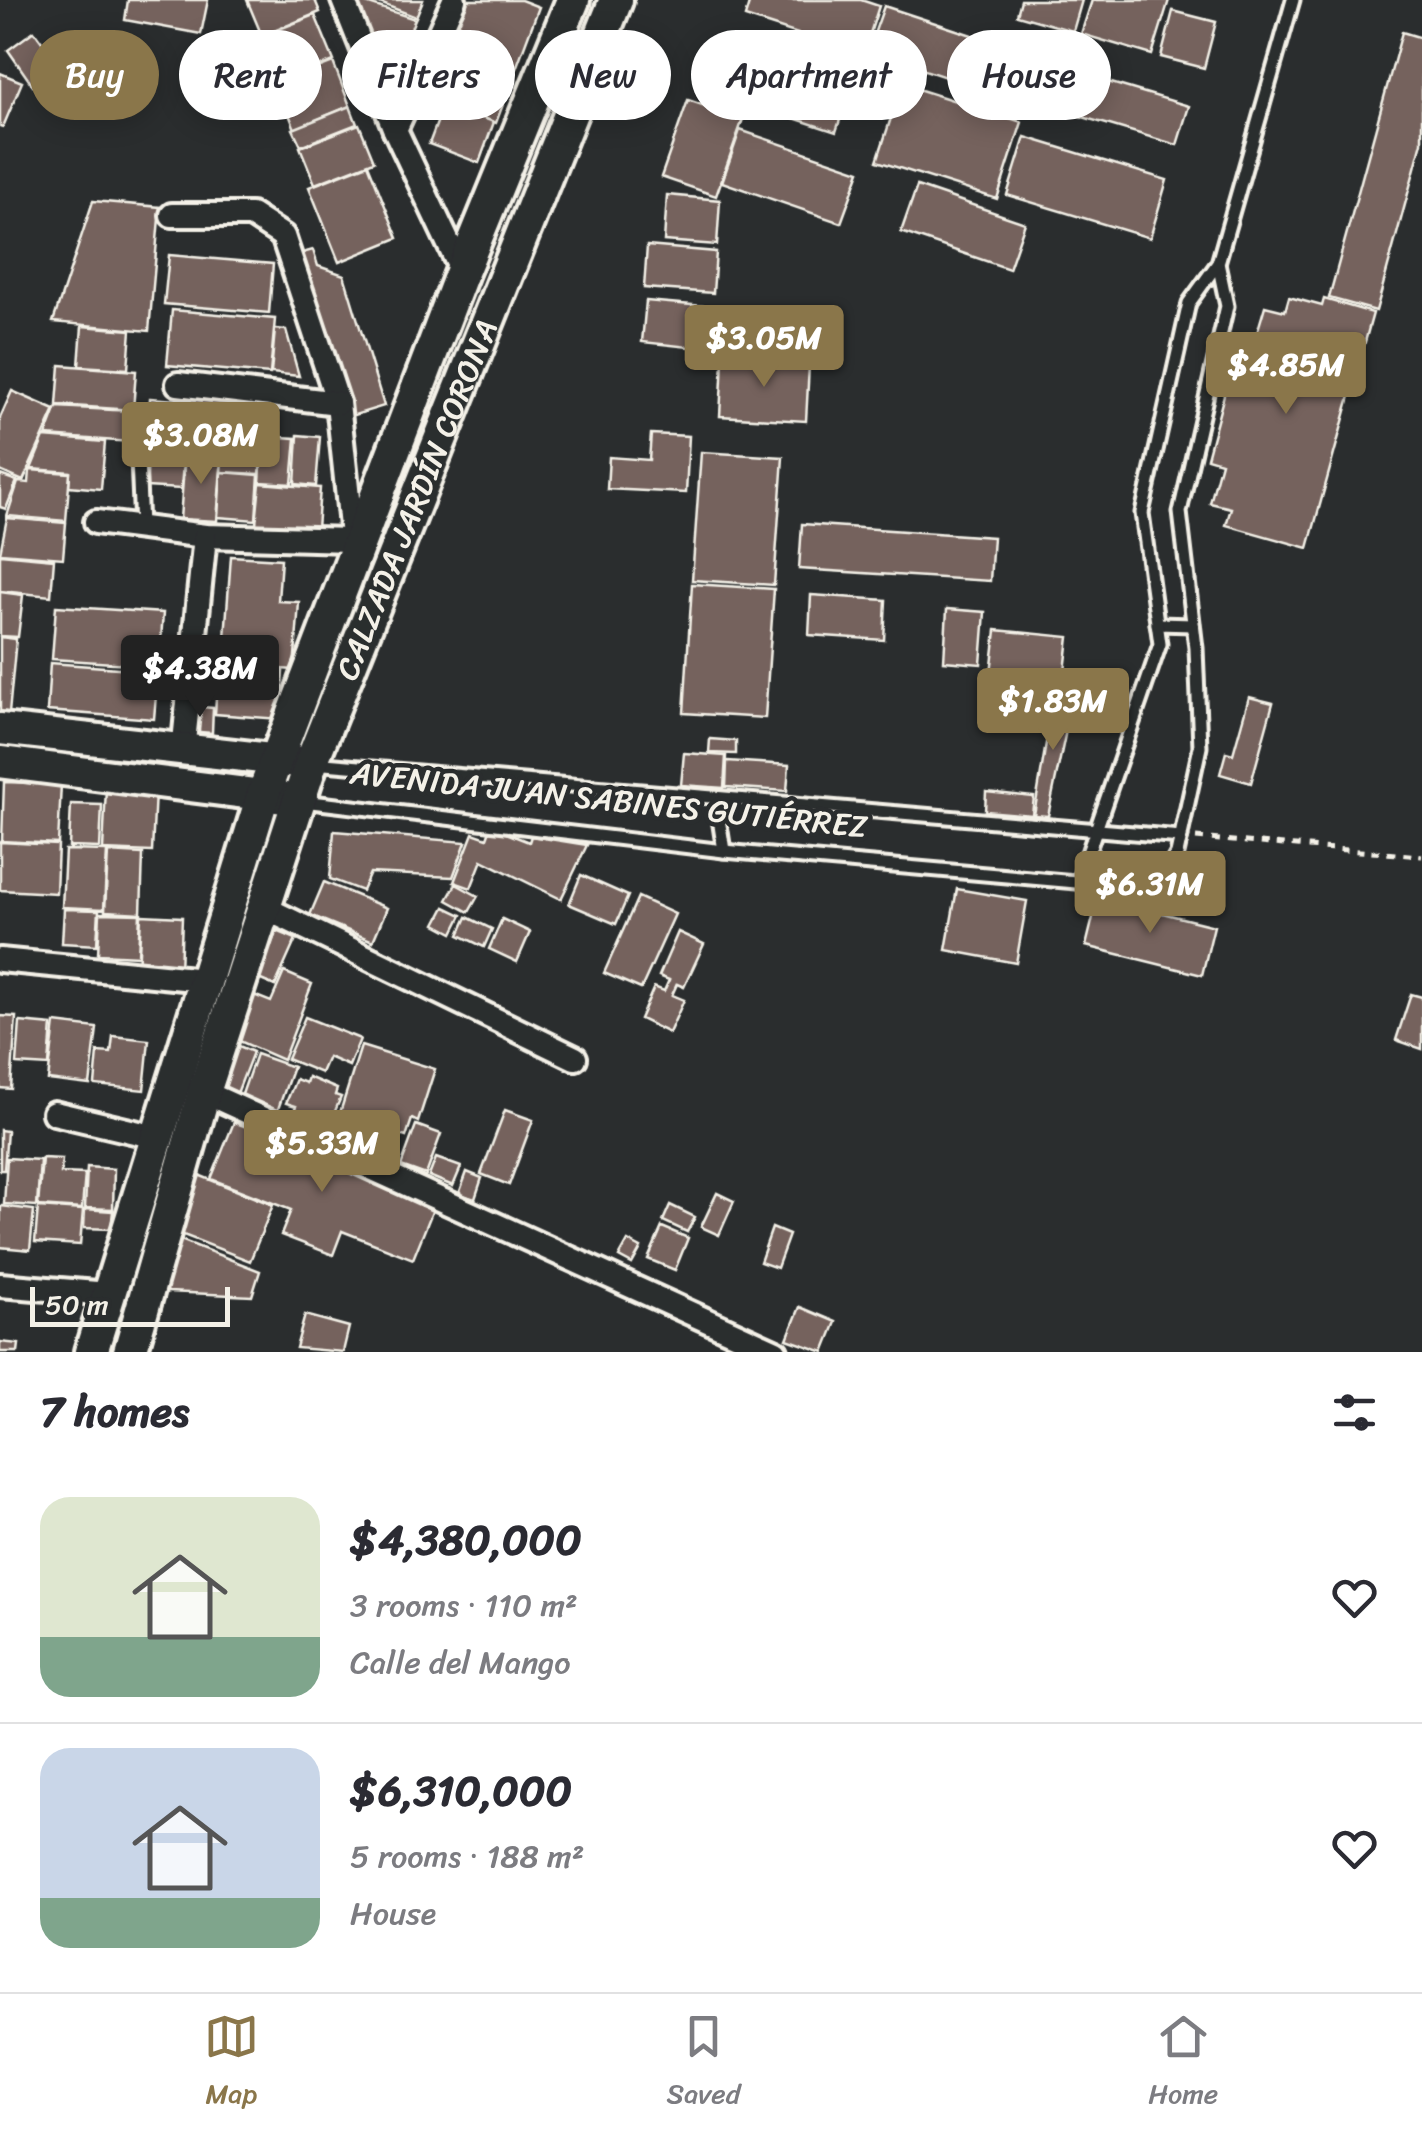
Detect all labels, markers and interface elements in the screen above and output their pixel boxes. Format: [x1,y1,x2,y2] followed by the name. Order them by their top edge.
[30,30,159,120] chip: Buy
[179,30,322,120] chip: Rent
[342,30,515,120] chip: Filters
[535,30,671,120] chip: New
[691,30,927,120] chip: Apartment
[947,30,1111,120] chip: House
[683,305,845,390] pin: $3.05M
[707,309,821,366] text: $3.05M
[318,310,514,689] street label: CALZADA JARDÍN CORONA
[1205,332,1367,417] pin: $4.85M
[1228,336,1344,393] text: $4.85M
[120,402,282,487] pin: $3.08M
[144,406,258,463] text: $3.08M
[119,635,281,720] pin: $4.38M
[143,639,257,696] text: $4.38M
[972,668,1134,753] pin: $1.83M
[999,672,1107,729] text: $1.83M
[346,744,871,856] street label: AVENIDA JUAN SABINES GUTIÉRREZ
[1069,851,1231,936] pin: $6.31M
[1097,855,1203,912] text: $6.31M
[241,1110,403,1195] pin: $5.33M
[266,1114,378,1171] text: $5.33M
[45,1280,109,1329] text: 50 m
[30,1282,230,1326] scale bar
[40,1375,189,1449] text: 7 homes
[1327,1385,1382,1440] icon: filters
[350,1503,582,1577] text: $4,380,000
[120,1537,240,1657] icon: home
[1327,1570,1382,1625] icon: heart
[350,1577,578,1634] text: 3 rooms · 110 m²
[350,1634,571,1691] text: Calle del Mango
[350,1754,572,1828] text: $6,310,000
[120,1788,240,1908] icon: home
[1327,1821,1382,1876] icon: heart
[350,1828,584,1885] text: 5 rooms · 188 m²
[350,1885,436,1942] text: House
[204,2009,259,2118] tab: Map
[667,2009,740,2118] tab: Saved
[1148,2009,1218,2118] tab: Home

